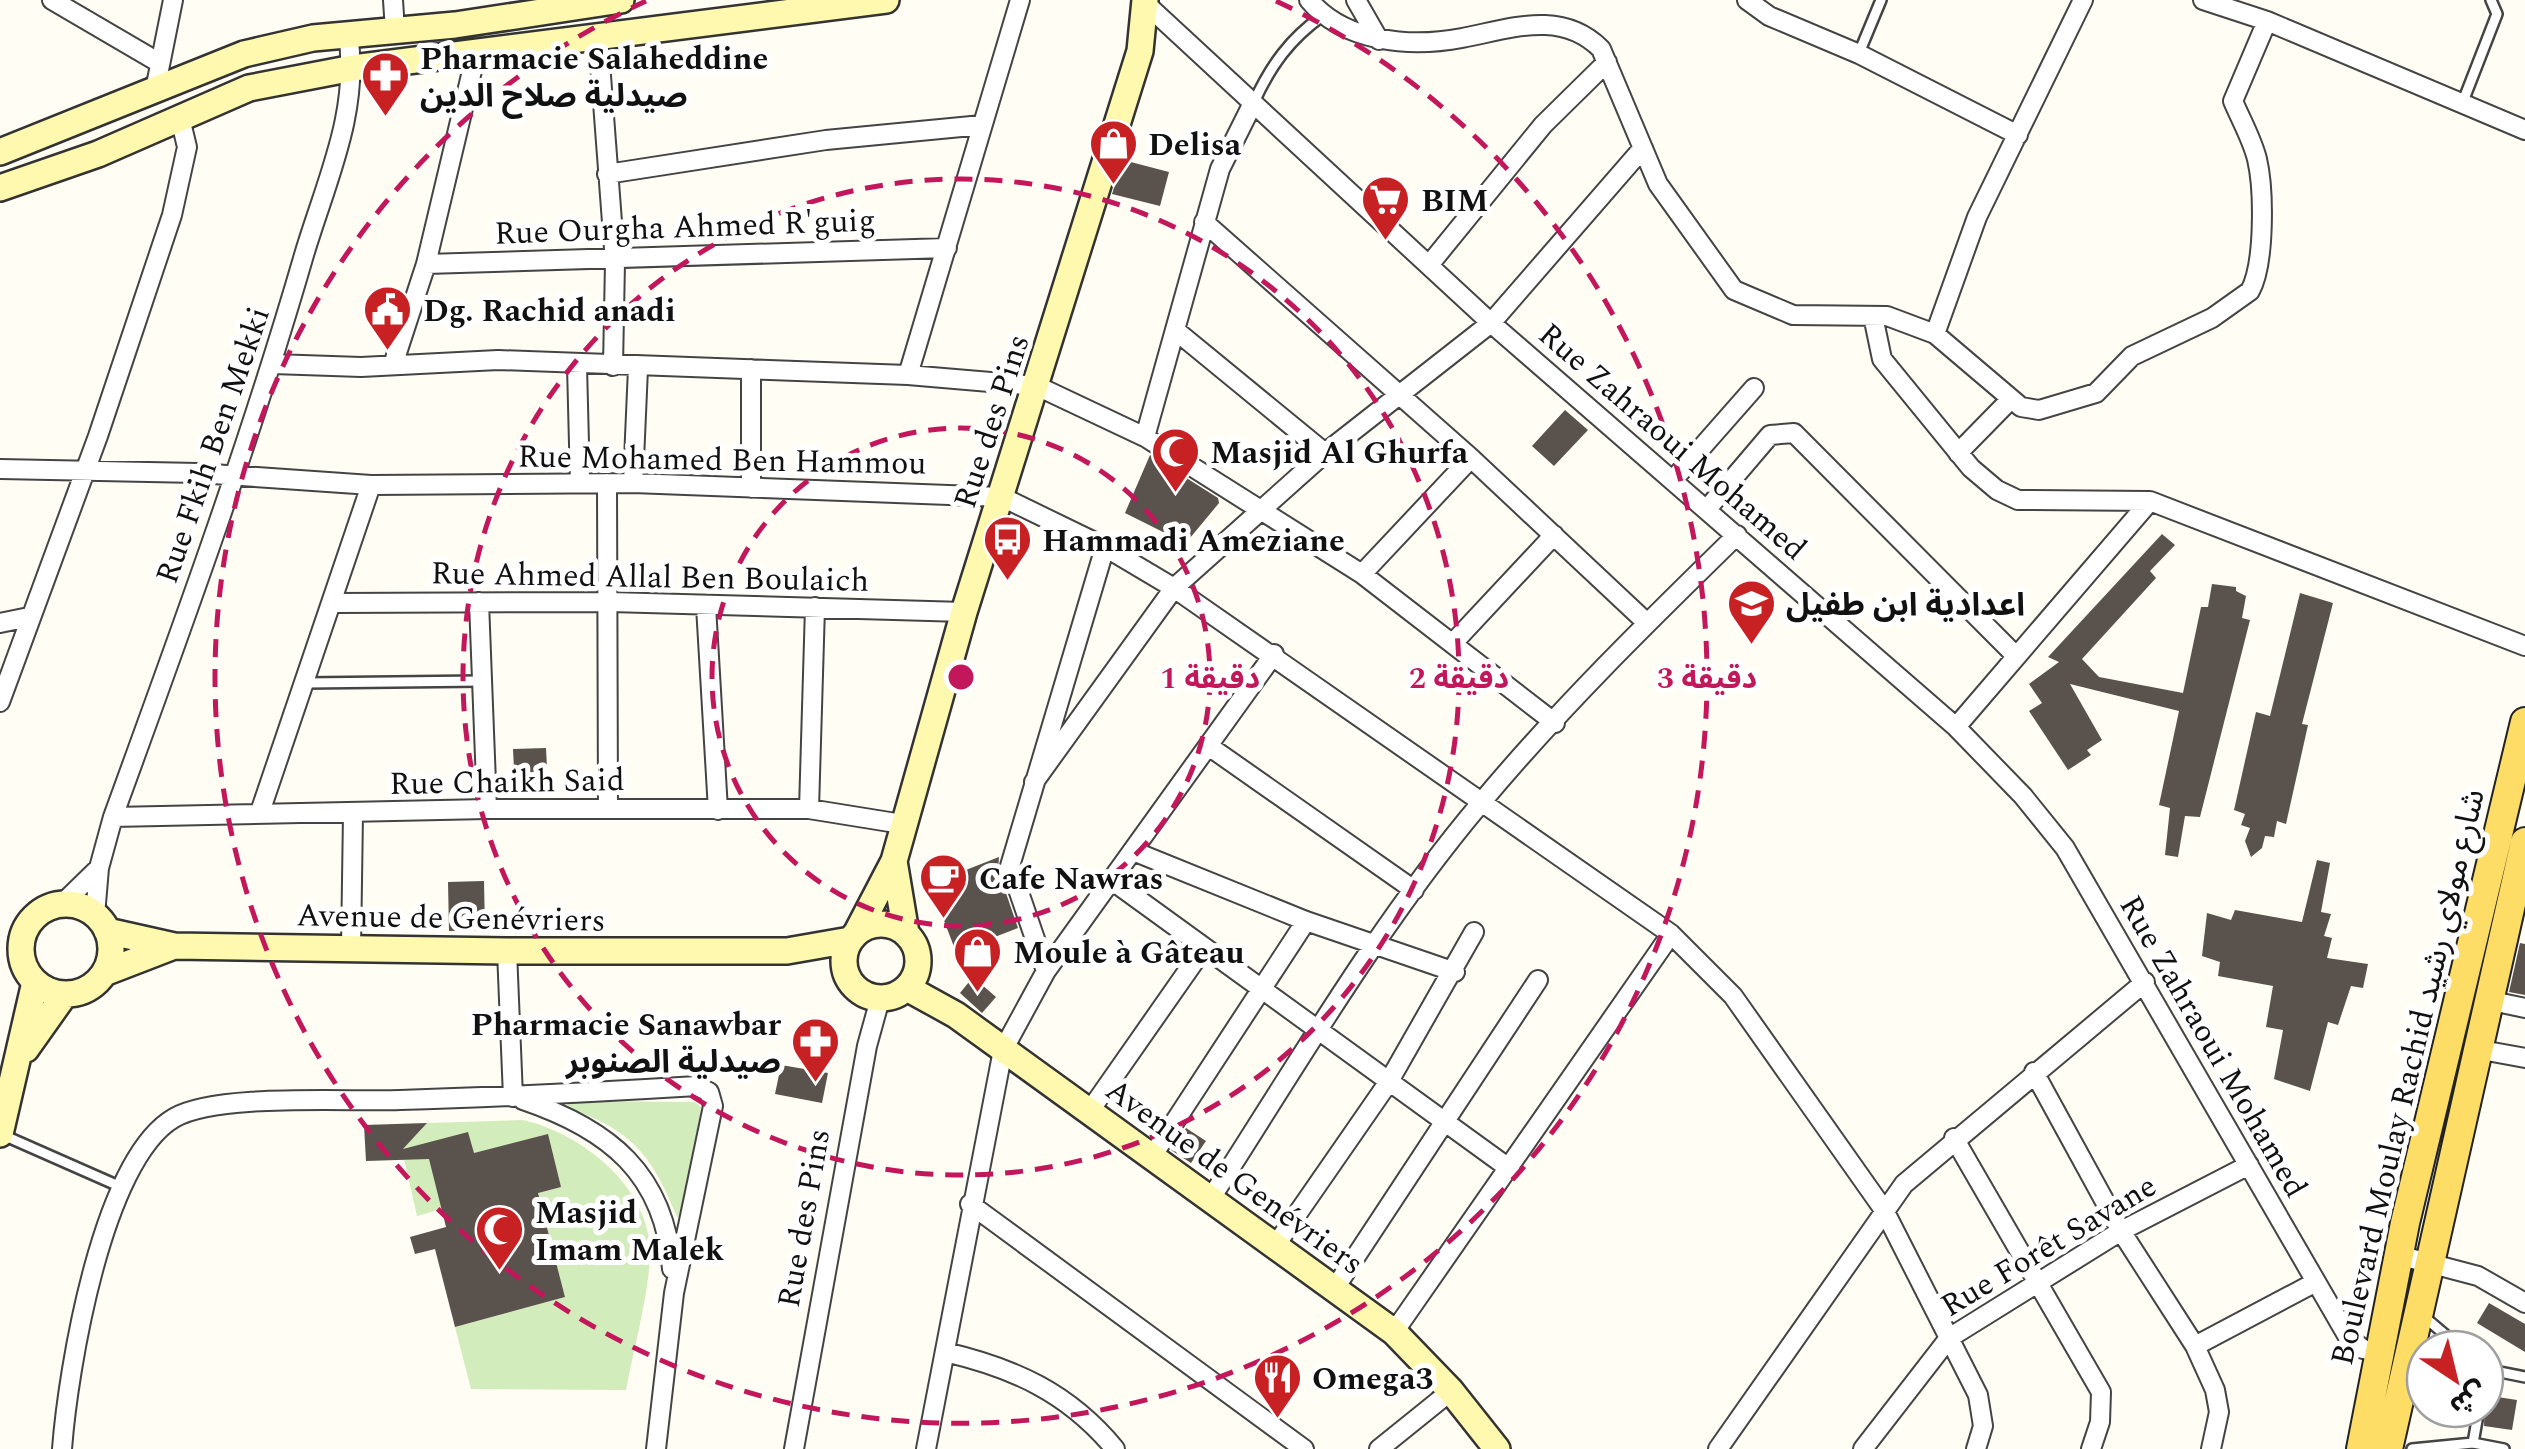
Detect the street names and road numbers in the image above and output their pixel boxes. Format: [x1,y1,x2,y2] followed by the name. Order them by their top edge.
[494,196,877,259] street label: Rue Ourgha Ahmed R'guig
[143,300,284,591] street label: Rue Fkih Ben Mekki
[1527,311,1817,573] street label: Rue Zahraoui Mohamed
[941,328,1044,515] street label: Rue des Pins
[517,432,927,489] street label: Rue Mohamed Ben Hammou
[430,549,870,606] street label: Rue Ahmed Allal Ben Boulaich
[389,756,625,809] street label: Rue Chaikh Said
[2318,784,2499,1370] street label: Boulevard Moulay Rachid شارع مولاي رشيد
[2106,886,2319,1207] street label: Rue Zahraoui Mohamed
[296,891,606,946] street label: Avenue de Genévriers
[1095,1066,1374,1288] street label: Avenue de Genévriers
[765,1125,844,1311] street label: Rue des Pins
[1931,1162,2166,1330] street label: Rue Forêt Savane

